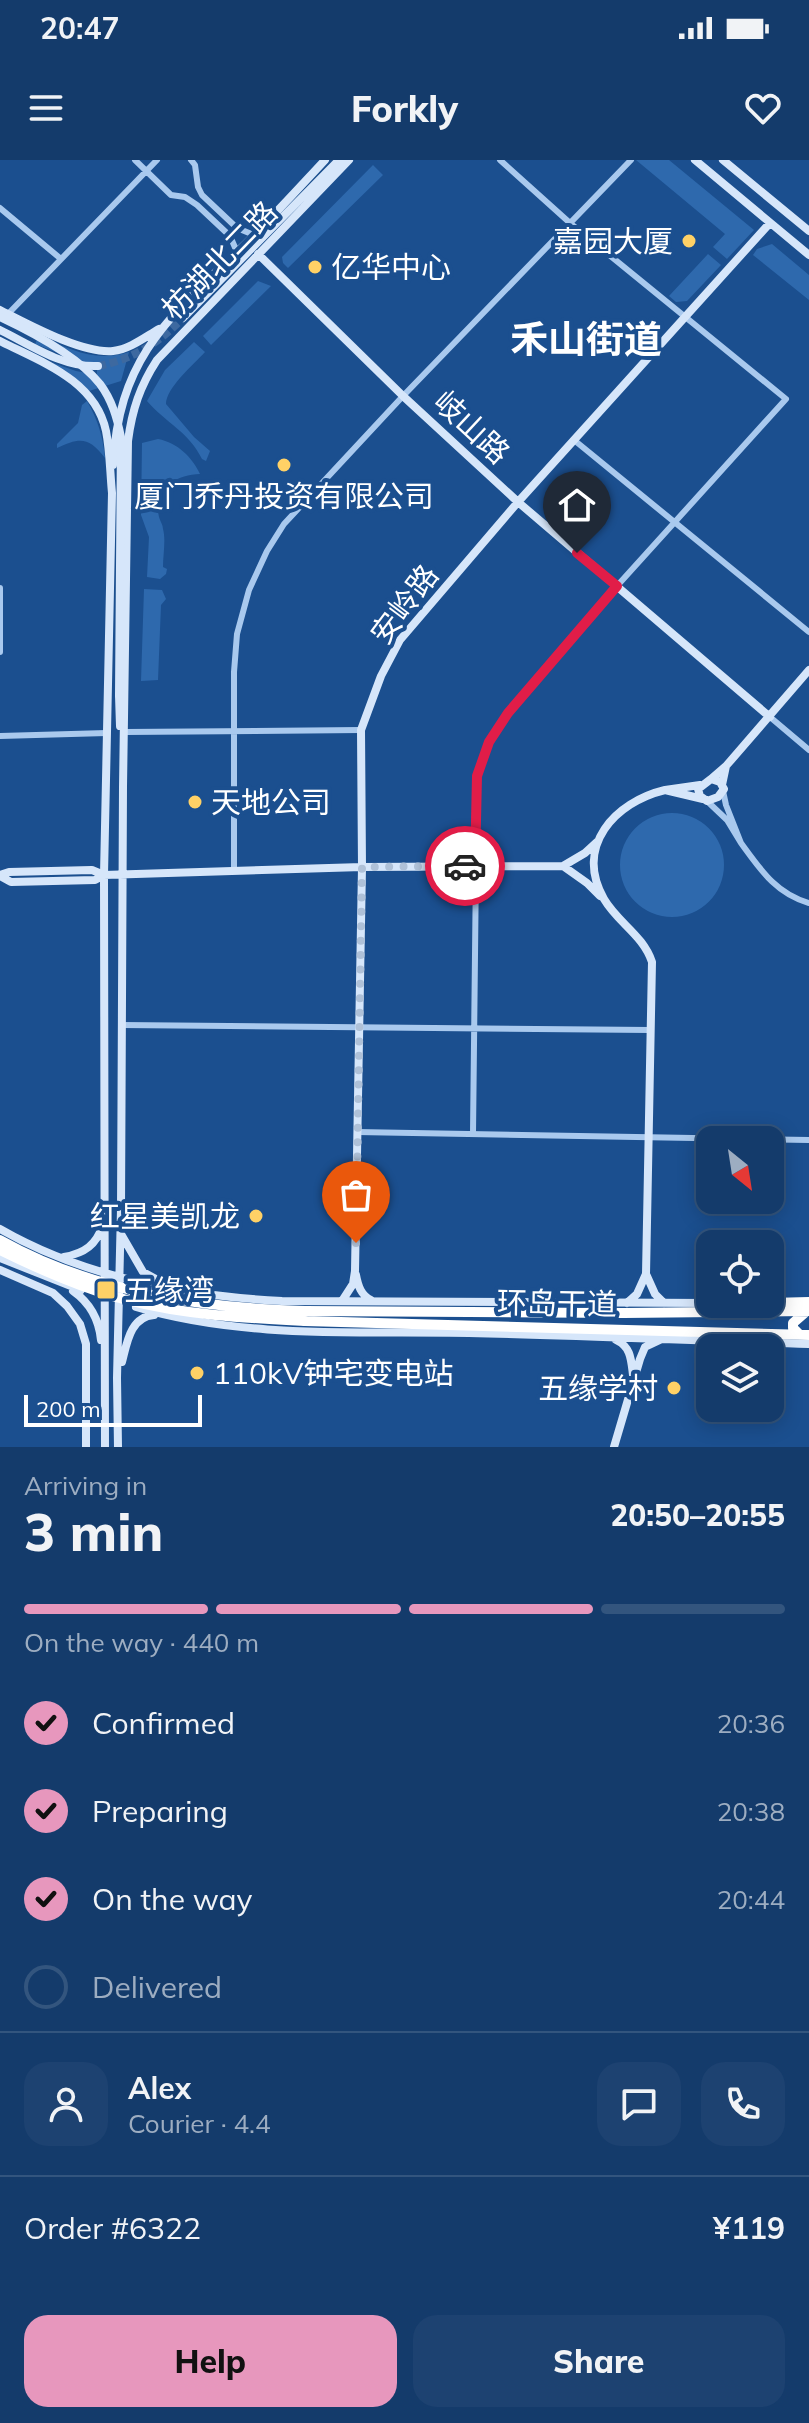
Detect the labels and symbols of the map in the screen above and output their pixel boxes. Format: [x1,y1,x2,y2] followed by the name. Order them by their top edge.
[153,193,285,327] street label: 枋湖北二路
[553,222,673,260] place label: 嘉园大厦
[680,232,698,250] marker: 嘉园大厦
[331,248,451,286] place label: 亿华中心
[306,258,324,276] marker: 亿华中心
[510,315,662,363] district label: 禾山街道
[426,382,518,472] street label: 岐山路
[275,456,293,474] marker: 厦门乔丹投资有限公司
[543,471,611,553] pin
[134,477,434,515] place label: 厦门乔丹投资有限公司
[362,557,446,651] street label: 安岭路
[211,783,331,821] place label: 天地公司
[186,793,204,811] marker: 天地公司
[425,826,505,906] courier
[696,1126,784,1214] north arrow
[322,1161,390,1243] pin
[90,1197,240,1235] place label: 红星美凯龙
[247,1207,265,1225] marker: 红星美凯龙
[124,1271,214,1309] place label: 五缘湾
[95,1279,117,1301] marker: 五缘湾
[497,1283,617,1323] street label: 环岛干道
[213,1354,453,1392] place label: 110kV钟宅变电站
[188,1364,206,1382] marker: 110kV钟宅变电站
[538,1369,658,1407] place label: 五缘学村
[665,1379,683,1397] marker: 五缘学村
[24,1391,202,1427] scale bar

